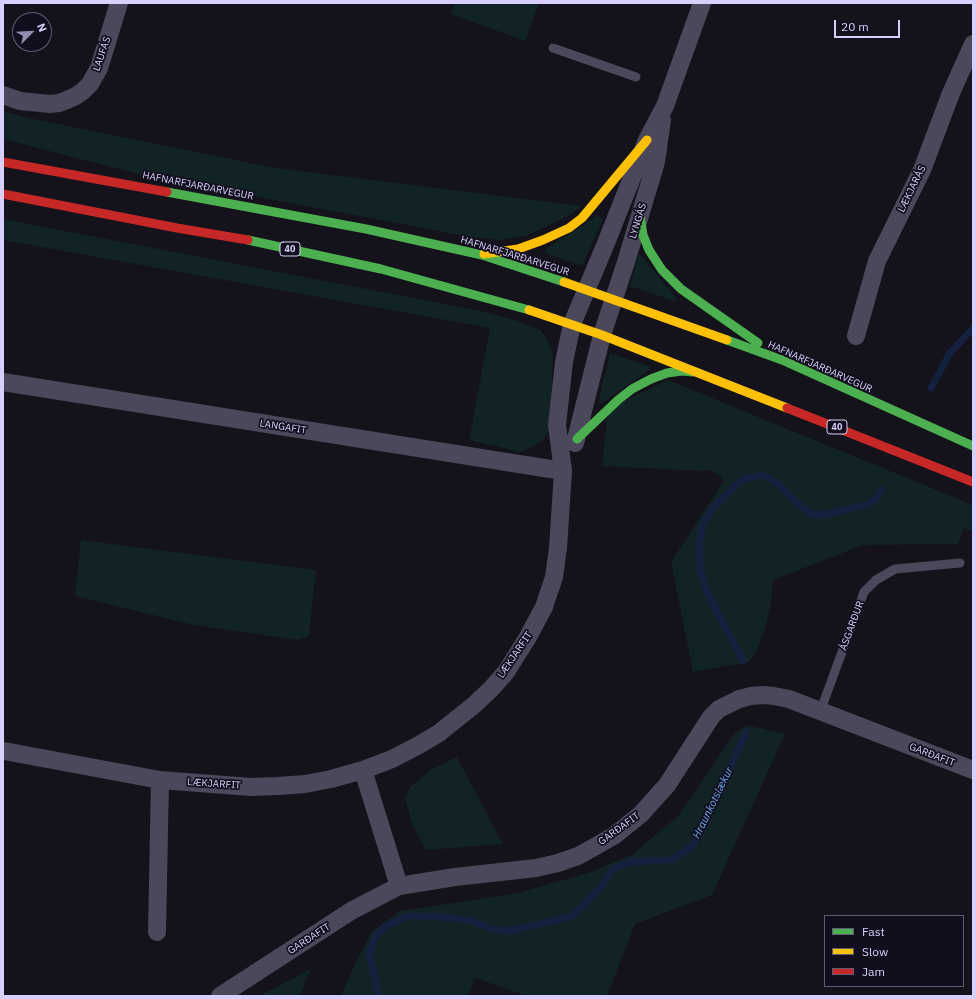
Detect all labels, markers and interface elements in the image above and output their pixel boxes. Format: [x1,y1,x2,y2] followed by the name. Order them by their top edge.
[12,12,52,52] north arrow
[836,12,902,38] scale bar
[841,19,869,34] text: 20 m
[34,21,50,34] text: N
[91,35,113,73] street label: LAUFÁS
[896,164,928,214] street label: LÆKJARÁS
[141,169,255,203] street label: HAFNARFJARÐARVEGUR
[627,202,649,240] street label: LYNGÁS
[459,234,571,278] street label: HAFNARFJARÐARVEGUR
[280,242,300,256] road number: 40
[766,339,874,395] street label: HAFNARFJARÐARVEGUR
[259,417,307,437] street label: LANGAFIT
[827,420,847,434] road number: 40
[837,600,867,652] street label: ÁSGARÐUR
[495,629,535,681] street label: LÆKJARFIT
[907,741,957,769] street label: GARÐAFIT
[690,765,736,841] water label: Hraunkotslækur
[187,776,241,792] street label: LÆKJARFIT
[596,810,642,848] street label: GARÐAFIT
[824,915,964,987] legend
[286,921,332,957] street label: GARÐAFIT
[862,924,885,939] text: Fast
[862,944,888,959] text: Slow
[862,964,885,979] text: Jam

